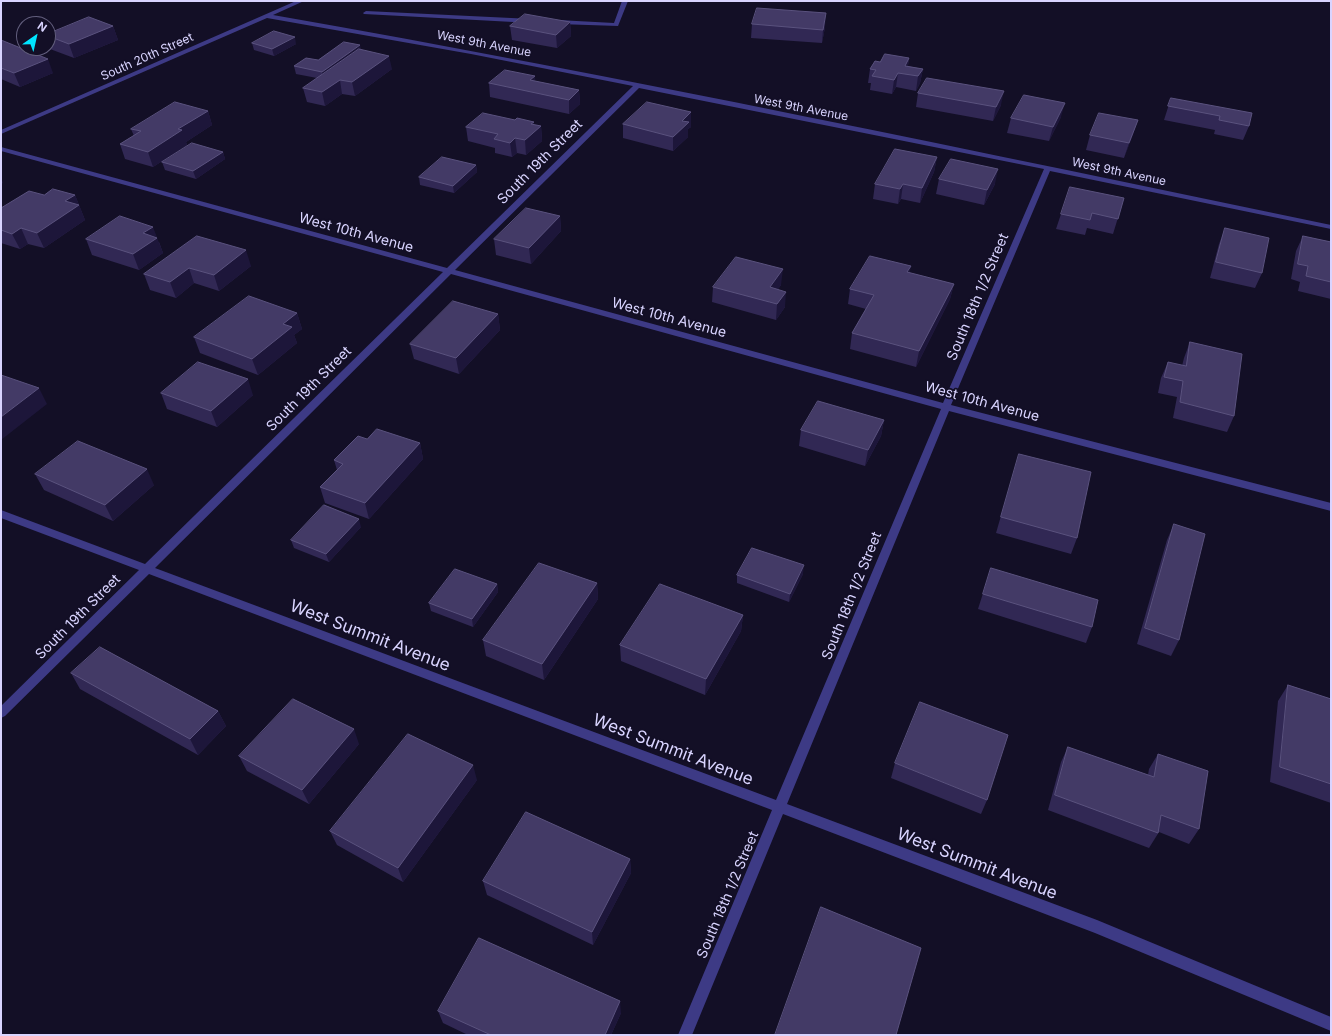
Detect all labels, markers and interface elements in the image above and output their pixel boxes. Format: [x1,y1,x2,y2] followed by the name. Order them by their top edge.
[16,16,56,56] north arrow
[35,19,50,35] text: N
[436,28,532,60] street label: West 9th Avenue
[99,30,195,84] street label: South 20th Street
[753,92,849,124] street label: West 9th Avenue
[494,116,586,208] street label: South 19th Street
[1071,155,1167,189] street label: West 9th Avenue
[297,210,415,256] street label: West 10th Avenue
[944,231,1012,363] street label: South 18th 1/2 Street
[610,295,728,341] street label: West 10th Avenue
[263,343,355,435] street label: South 19th Street
[923,379,1041,425] street label: West 10th Avenue
[819,530,885,662] street label: South 18th 1/2 Street
[32,571,124,663] street label: South 19th Street
[287,596,453,676] street label: West Summit Avenue
[590,710,756,790] street label: West Summit Avenue
[894,824,1060,904] street label: West Summit Avenue
[694,829,762,961] street label: South 18th 1/2 Street

